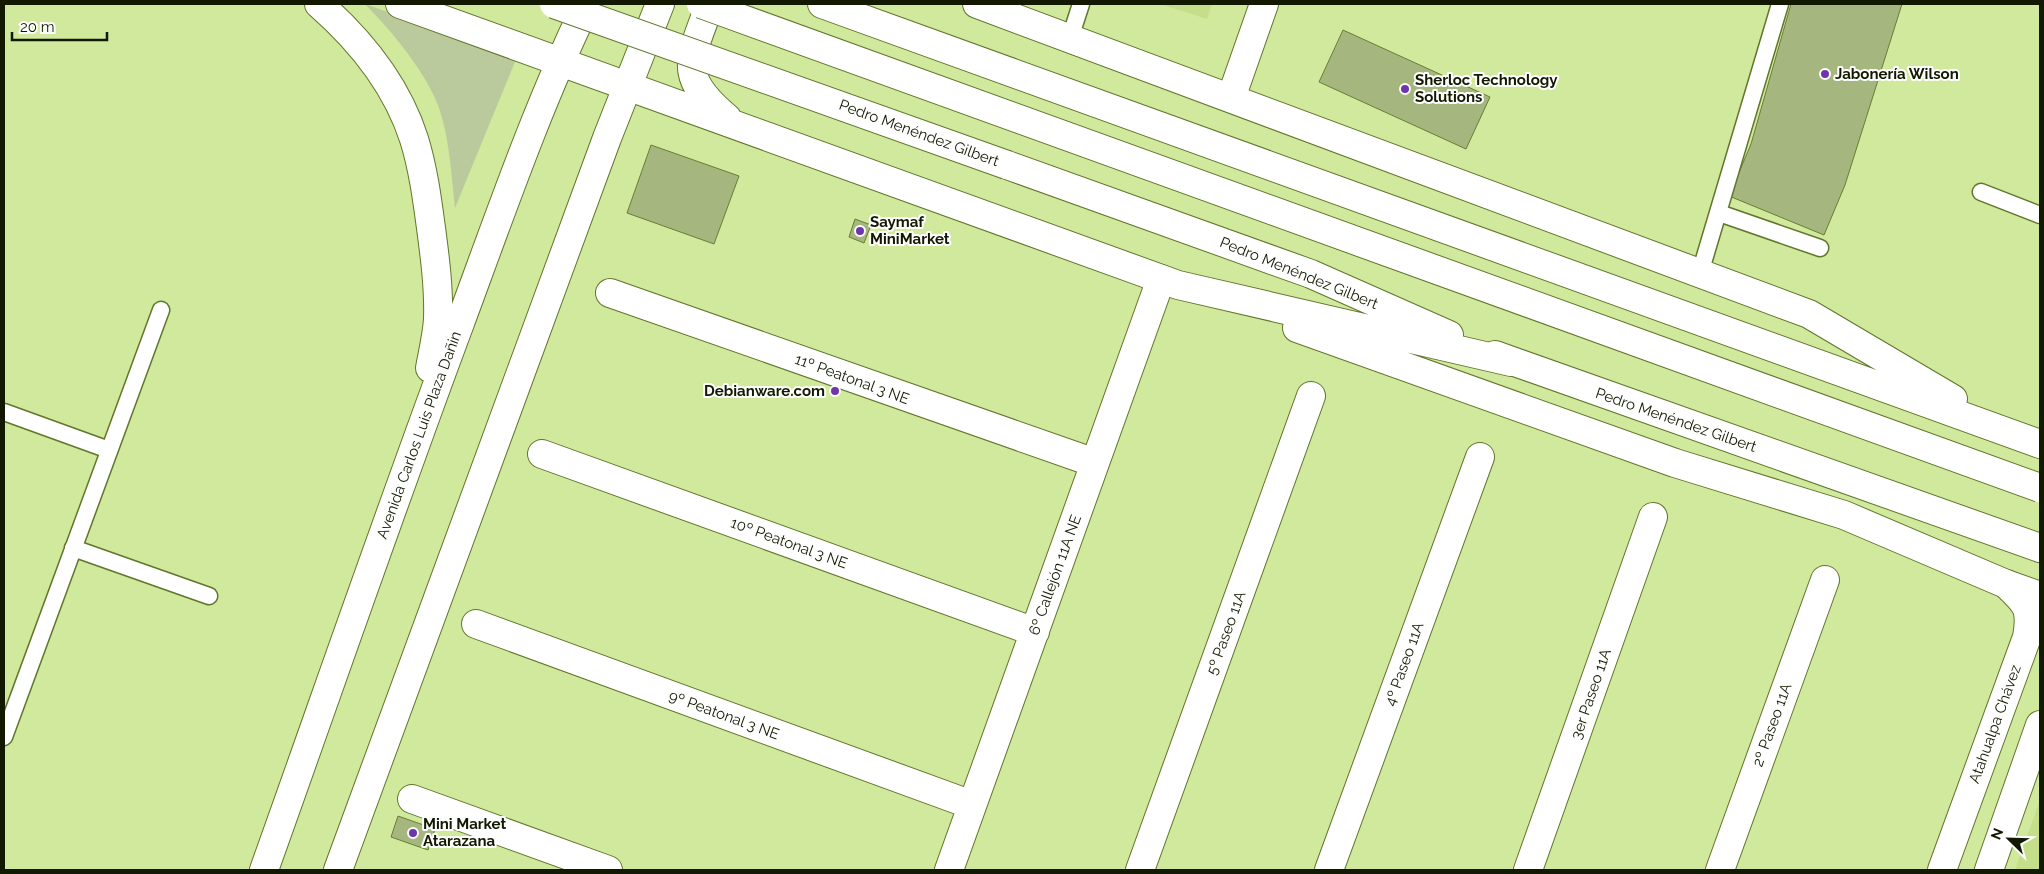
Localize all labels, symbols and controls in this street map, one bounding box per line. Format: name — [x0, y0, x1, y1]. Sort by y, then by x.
scale bar — [12, 10, 108, 42]
text: 20 m — [20, 18, 55, 36]
place label: Jabonería Wilson — [1835, 65, 1959, 83]
marker: Jabonería Wilson — [1819, 68, 1831, 80]
place label: Sherloc Technology Solutions — [1415, 71, 1558, 106]
marker: Sherloc Technology Solutions — [1399, 83, 1411, 95]
street label: Pedro Menéndez Gilbert — [837, 96, 1001, 170]
place label: Saymaf MiniMarket — [870, 213, 950, 248]
marker: Saymaf MiniMarket — [854, 225, 866, 237]
street label: Pedro Menéndez Gilbert — [1217, 233, 1381, 313]
street label: Avenida Carlos Luis Plaza Dañin — [373, 329, 465, 541]
street label: 11º Peatonal 3 NE — [792, 350, 912, 408]
place label: Debianware.com — [704, 382, 825, 400]
street label: Pedro Menéndez Gilbert — [1593, 384, 1759, 456]
marker: Debianware.com — [829, 385, 841, 397]
street label: 6º Callejón 11A NE — [1025, 512, 1085, 638]
street label: 10º Peatonal 3 NE — [728, 514, 850, 572]
street label: 5º Paseo 11A — [1203, 589, 1249, 677]
street label: 4º Paseo 11A — [1381, 620, 1427, 708]
street label: 3er Paseo 11A — [1567, 646, 1615, 742]
street label: Atahualpa Chávez — [1965, 662, 2025, 786]
street label: 2º Paseo 11A — [1749, 681, 1795, 769]
street label: 9º Peatonal 3 NE — [666, 687, 782, 743]
north arrow — [1984, 814, 2034, 864]
place label: Mini Market Atarazana — [423, 815, 506, 850]
text: N — [1988, 826, 2006, 842]
marker: Mini Market Atarazana — [407, 827, 419, 839]

